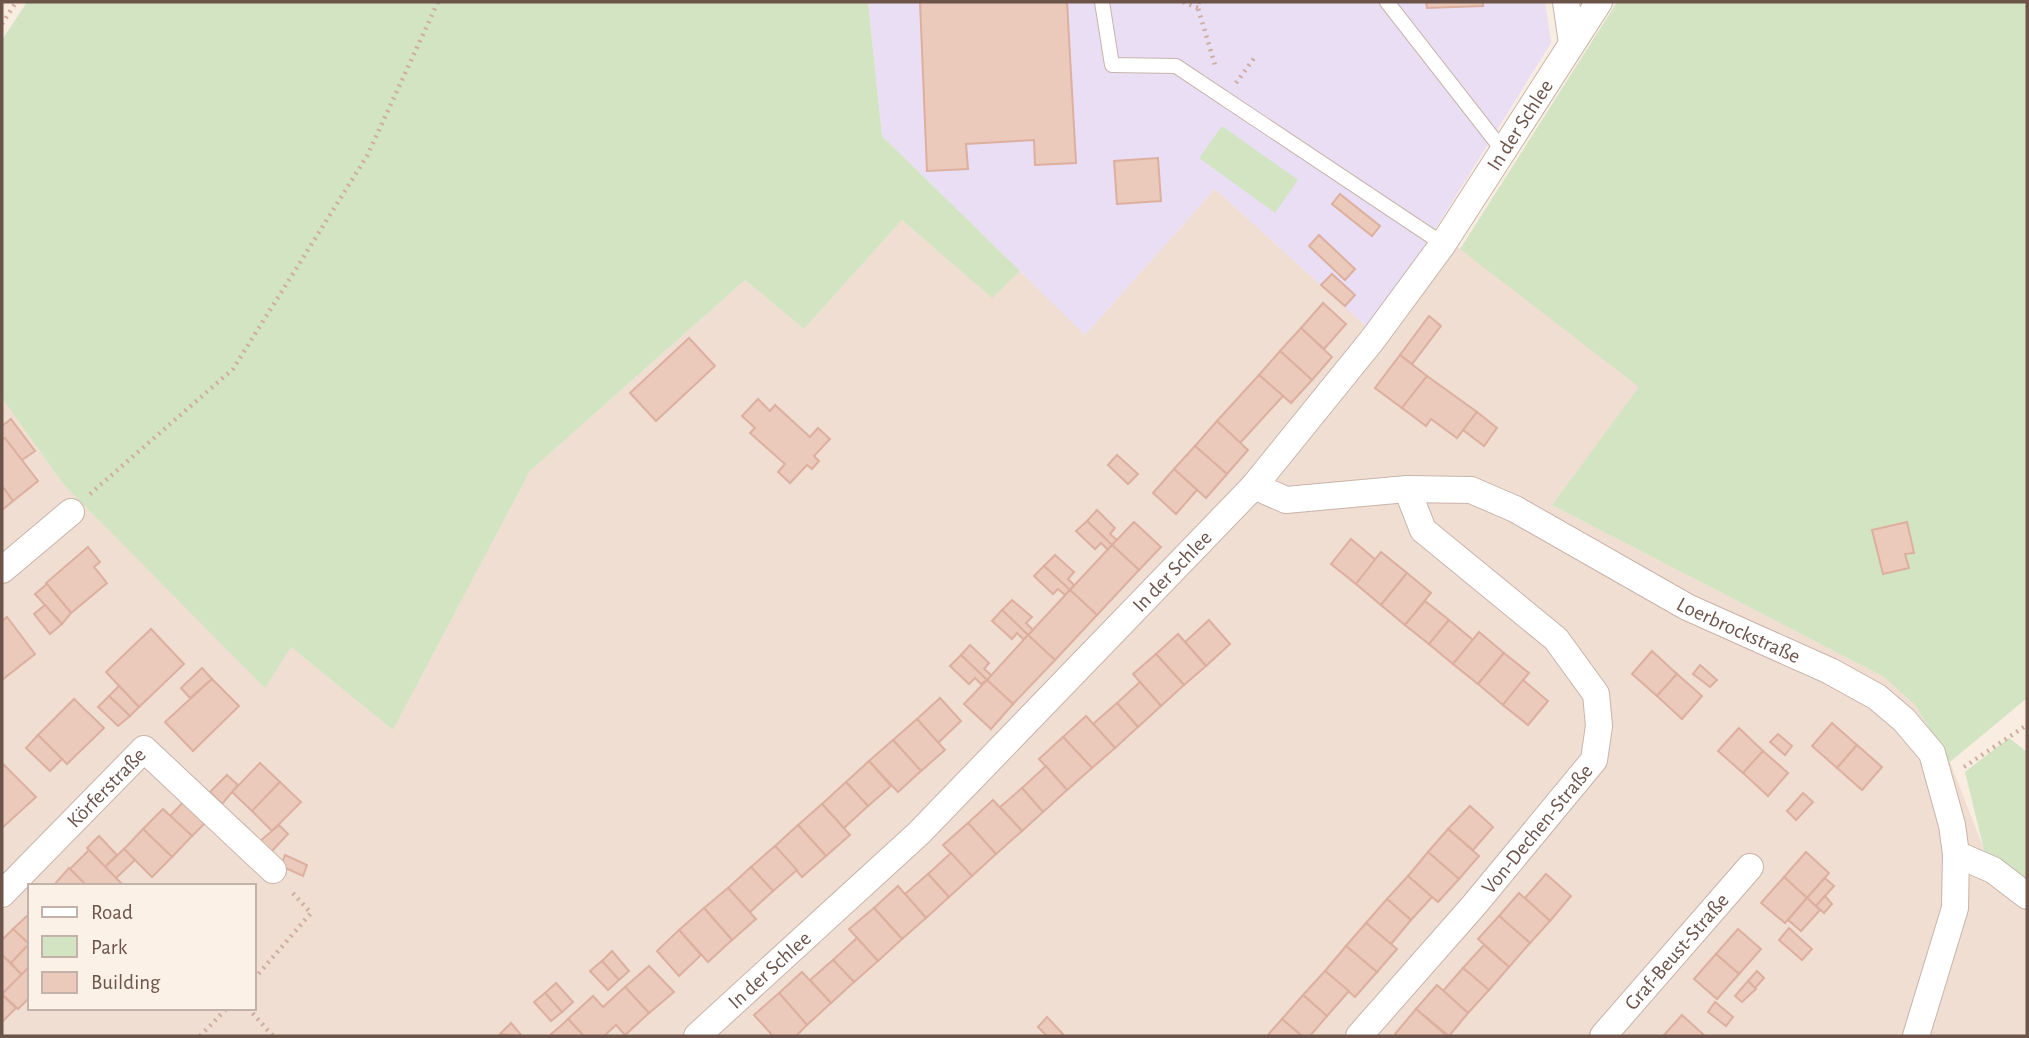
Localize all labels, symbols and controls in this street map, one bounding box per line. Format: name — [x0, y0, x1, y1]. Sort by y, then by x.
street label: In der Schlee — [1483, 76, 1557, 174]
street label: In der Schlee — [1128, 526, 1215, 616]
street label: Loerbrockstraße — [1673, 593, 1804, 667]
street label: Körferstraße — [63, 744, 150, 832]
street label: Von-Dechen-Straße — [1478, 760, 1596, 898]
legend — [28, 884, 256, 1010]
street label: Graf-Beust-Straße — [1620, 889, 1733, 1014]
text: Road — [91, 902, 133, 923]
street label: In der Schlee — [724, 927, 815, 1013]
text: Park — [91, 937, 128, 958]
text: Building — [91, 972, 161, 993]

